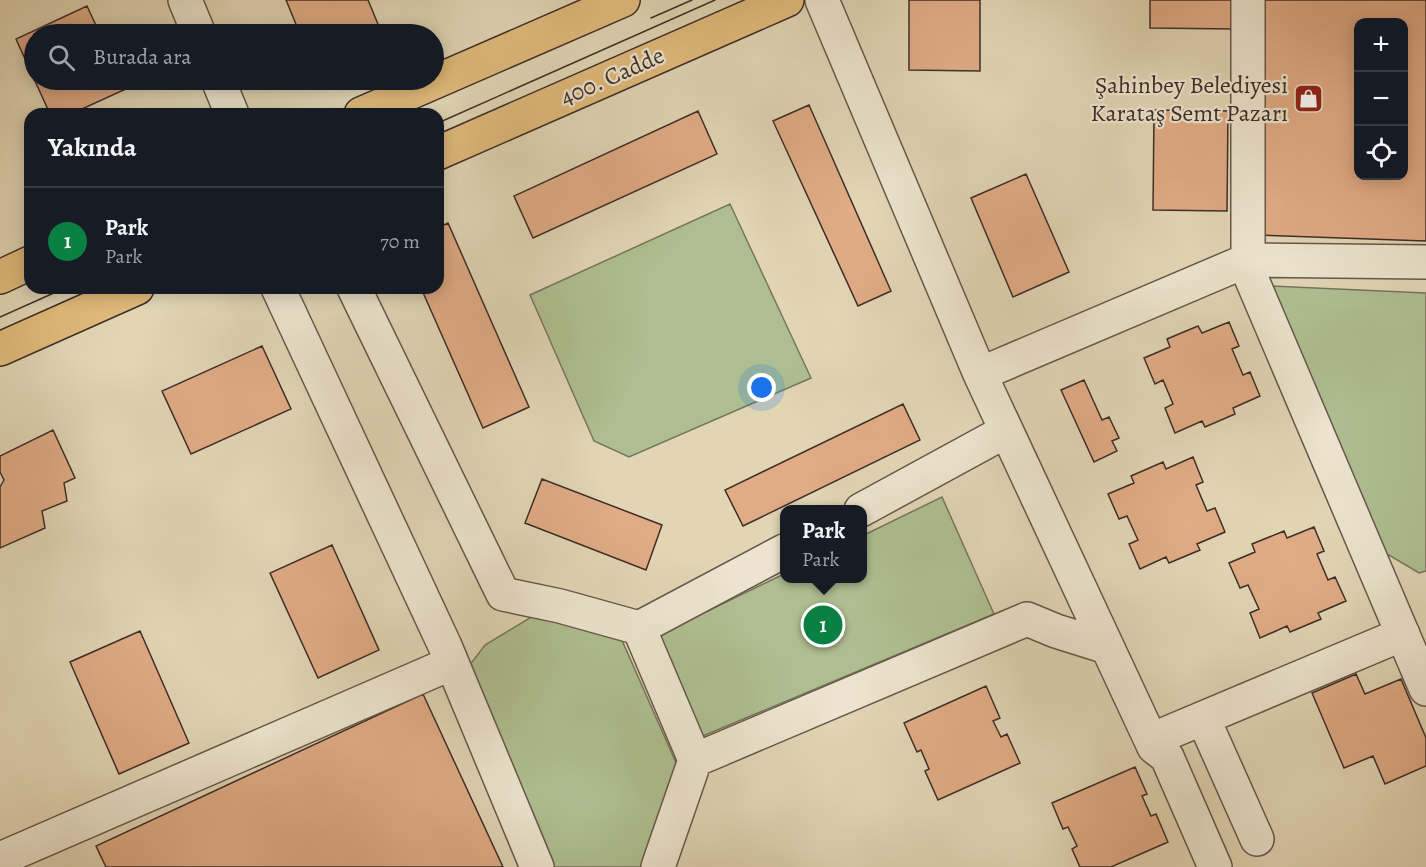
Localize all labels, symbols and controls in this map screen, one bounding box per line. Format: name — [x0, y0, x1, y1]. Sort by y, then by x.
map controls — [1354, 18, 1408, 180]
button: + — [1354, 18, 1408, 72]
search box — [24, 24, 444, 90]
street label: 400. Cadde — [555, 39, 669, 113]
icon: search — [45, 41, 78, 74]
text: Burada ara — [93, 42, 192, 72]
place label: Şahinbey Belediyesi Karataş Semt Pazarı — [1091, 69, 1288, 129]
button: − — [1354, 72, 1408, 126]
shop icon: Şahinbey Belediyesi Karataş Semt Pazarı — [1293, 83, 1325, 115]
button: locate — [1354, 126, 1408, 180]
text: Yakında — [48, 130, 137, 165]
text: Park — [105, 213, 148, 243]
text: 1 — [64, 228, 71, 255]
text: 70 m — [380, 228, 420, 255]
text: Park — [105, 243, 143, 270]
your location — [747, 373, 776, 402]
popup — [780, 505, 867, 583]
text: Park — [802, 516, 845, 546]
text: Park — [802, 546, 840, 573]
pin: 1 — [804, 602, 842, 648]

